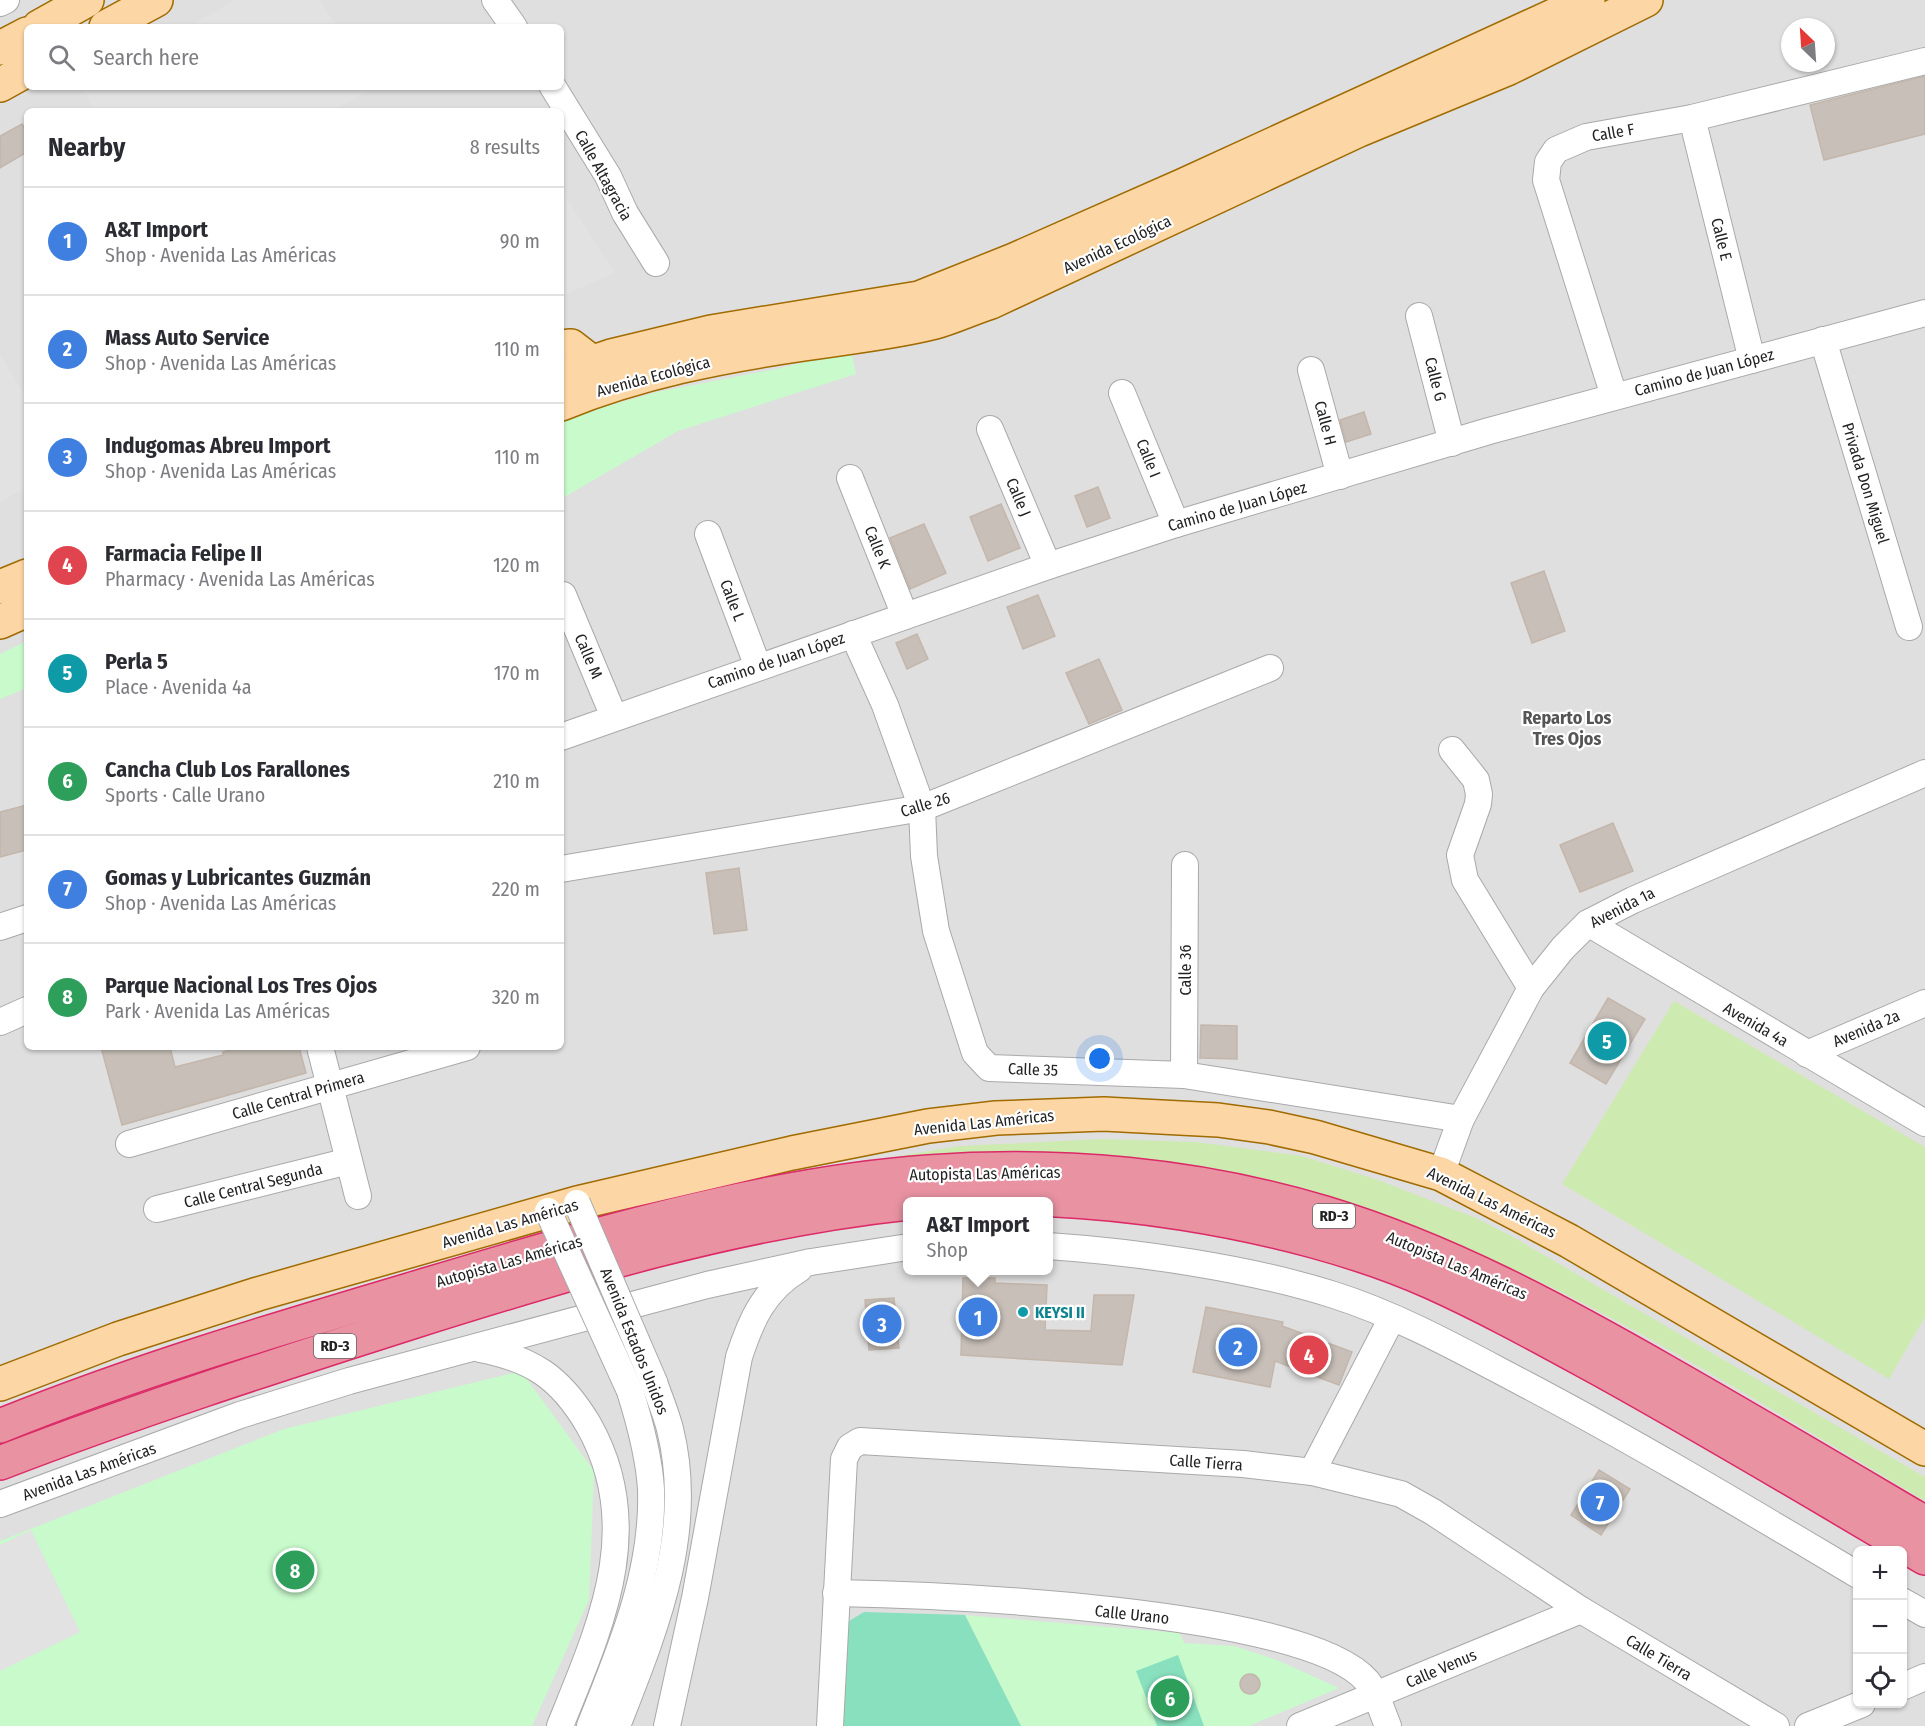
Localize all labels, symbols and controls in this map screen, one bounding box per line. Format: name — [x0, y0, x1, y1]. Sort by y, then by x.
north arrow — [1781, 18, 1835, 72]
search box — [24, 24, 564, 90]
icon: search — [45, 41, 78, 74]
text: Search here — [93, 44, 199, 71]
street label: Calle F — [1590, 119, 1636, 146]
street label: Calle Altagracia — [571, 127, 636, 224]
text: Nearby — [48, 132, 125, 163]
text: 8 results — [470, 135, 540, 159]
street label: Avenida Ecológica — [1060, 211, 1174, 278]
text: A&T Import — [105, 216, 208, 243]
street label: Calle E — [1707, 216, 1736, 262]
text: 1 — [63, 229, 72, 253]
text: 90 m — [500, 229, 540, 253]
text: Shop · Avenida Las Américas — [105, 243, 336, 267]
text: Mass Auto Service — [105, 324, 269, 351]
text: 2 — [63, 337, 72, 361]
text: 110 m — [494, 337, 540, 361]
street label: Camino de Juan López — [1632, 345, 1776, 400]
text: Shop · Avenida Las Américas — [105, 351, 336, 375]
street label: Avenida Ecológica — [594, 352, 712, 401]
street label: Calle G — [1421, 355, 1450, 403]
street label: Calle H — [1310, 399, 1341, 448]
street label: Privada Don Miguel — [1838, 420, 1893, 546]
text: Indugomas Abreu Import — [105, 432, 331, 459]
street label: Calle I — [1132, 436, 1165, 480]
text: 3 — [63, 445, 72, 469]
text: 110 m — [494, 445, 540, 469]
text: Shop · Avenida Las Américas — [105, 459, 336, 483]
street label: Calle J — [1002, 475, 1035, 519]
street label: Camino de Juan López — [1166, 478, 1309, 535]
street label: Calle K — [860, 523, 895, 572]
text: Farmacia Felipe II — [105, 540, 262, 567]
text: 4 — [62, 553, 73, 577]
text: 120 m — [493, 553, 540, 577]
text: Pharmacy · Avenida Las Américas — [105, 567, 375, 591]
street label: Calle L — [716, 577, 749, 624]
street label: Camino de Juan López — [705, 628, 847, 693]
street label: Calle M — [571, 631, 606, 682]
text: Perla 5 — [105, 648, 168, 675]
text: 5 — [63, 661, 72, 685]
text: 170 m — [494, 661, 540, 685]
text: Place · Avenida 4a — [105, 675, 251, 699]
district label: Reparto Los Tres Ojos — [1522, 707, 1612, 750]
text: Cancha Club Los Farallones — [105, 756, 350, 783]
text: 6 — [62, 769, 73, 793]
text: 210 m — [493, 769, 540, 793]
text: Sports · Calle Urano — [105, 783, 265, 807]
street label: Calle 26 — [898, 788, 952, 821]
text: Gomas y Lubricantes Guzmán — [105, 864, 371, 891]
text: 7 — [63, 877, 72, 901]
text: 220 m — [492, 877, 540, 901]
street label: Avenida 1a — [1587, 883, 1658, 932]
text: Shop · Avenida Las Américas — [105, 891, 336, 915]
street label: Calle 36 — [1176, 945, 1195, 995]
text: Parque Nacional Los Tres Ojos — [105, 972, 377, 999]
text: 8 — [62, 985, 73, 1009]
text: 320 m — [492, 985, 540, 1009]
street label: Avenida 4a — [1720, 998, 1792, 1051]
text: Park · Avenida Las Américas — [105, 999, 330, 1023]
street label: Avenida 2a — [1830, 1006, 1903, 1051]
pin: 5 — [1588, 1018, 1626, 1064]
your location — [1085, 1044, 1114, 1073]
street label: Calle 35 — [1008, 1059, 1058, 1080]
street label: Calle Central Primera — [230, 1067, 367, 1123]
street label: Avenida Las Américas — [913, 1106, 1055, 1139]
street label: Calle Central Segunda — [182, 1159, 325, 1212]
street label: Autopista Las Américas — [909, 1163, 1061, 1184]
street label: Avenida Las Américas — [1424, 1163, 1559, 1242]
street label: Avenida Las Américas — [440, 1195, 581, 1252]
popup — [903, 1197, 1053, 1275]
road number: RD-3 — [1313, 1204, 1355, 1228]
text: A&T Import — [927, 1211, 1029, 1238]
street label: Autopista Las Américas — [1384, 1227, 1530, 1304]
street label: Autopista Las Américas — [434, 1231, 585, 1291]
text: Shop — [927, 1238, 968, 1262]
street label: Avenida Estados Unidos — [596, 1265, 673, 1417]
pin: 1 — [958, 1294, 998, 1340]
pin: 3 — [862, 1302, 902, 1346]
place label: KEYSI II — [1035, 1303, 1085, 1322]
marker: KEYSI II — [1016, 1305, 1030, 1319]
pin: 2 — [1218, 1324, 1258, 1370]
pin: 4 — [1290, 1332, 1328, 1378]
road number: RD-3 — [314, 1334, 356, 1358]
street label: Avenida Las Américas — [20, 1438, 159, 1504]
street label: Calle Tierra — [1169, 1450, 1243, 1475]
pin: 7 — [1580, 1480, 1620, 1524]
map controls — [1853, 1546, 1907, 1708]
button: + — [1853, 1546, 1907, 1600]
pin: 8 — [276, 1548, 314, 1592]
button: − — [1853, 1600, 1907, 1654]
street label: Calle Urano — [1094, 1601, 1170, 1628]
street label: Calle Tierra — [1622, 1630, 1695, 1685]
street label: Calle Venus — [1403, 1645, 1480, 1692]
button: locate — [1853, 1654, 1907, 1708]
pin: 6 — [1150, 1676, 1190, 1720]

